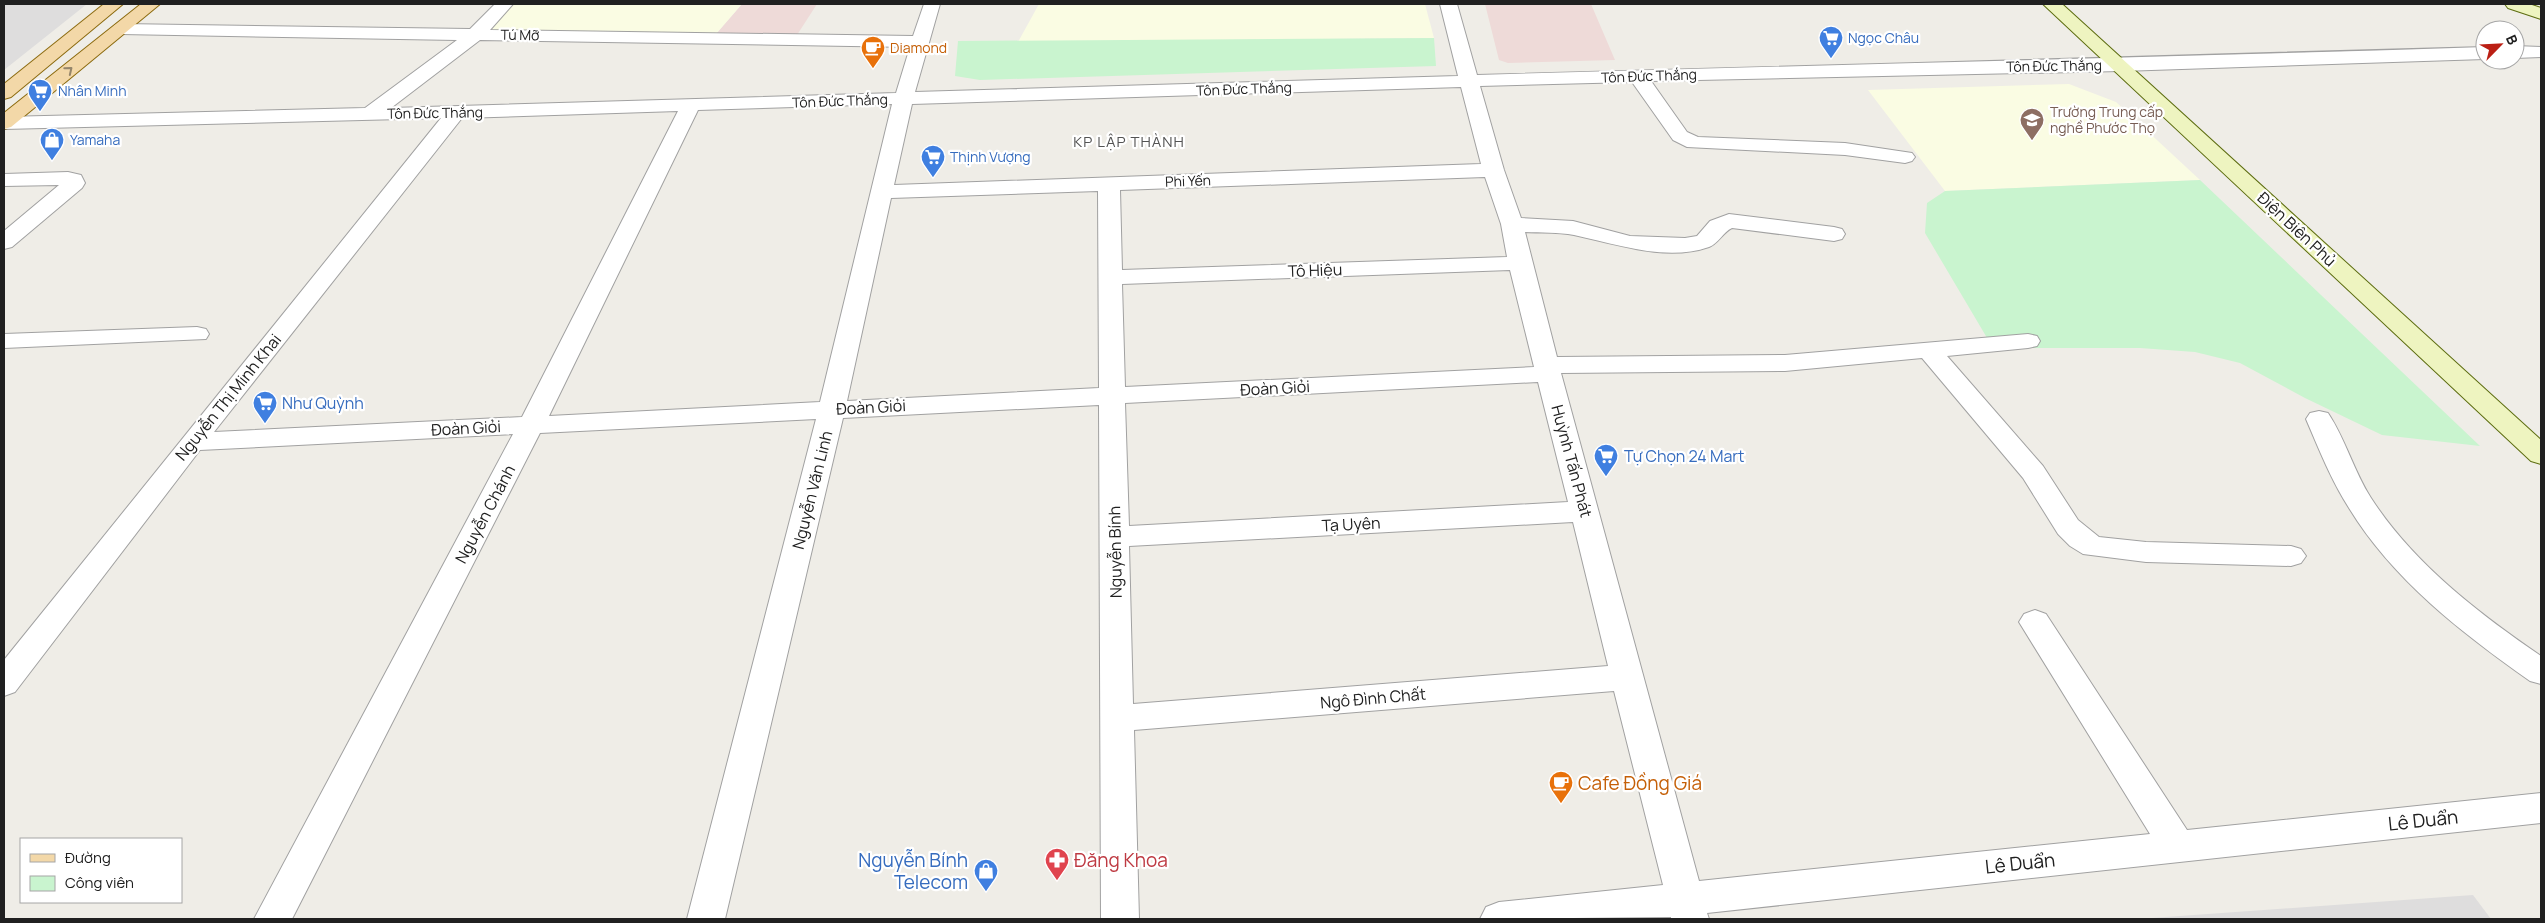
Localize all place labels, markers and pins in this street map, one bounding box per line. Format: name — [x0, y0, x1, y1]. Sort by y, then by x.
supermarket icon: Ngọc Châu — [1818, 25, 1844, 59]
place label: Ngọc Châu — [1848, 28, 1919, 47]
cafe icon: Diamond — [860, 35, 886, 69]
place label: Diamond — [890, 38, 947, 57]
supermarket icon: Nhân Minh — [27, 78, 53, 112]
place label: Nhân Minh — [58, 81, 126, 100]
place label: Trường Trung cấp nghề Phước Thọ — [2050, 102, 2163, 137]
school or university icon: Trường Trung cấp nghề Phước Thọ — [2019, 107, 2045, 141]
shop icon: Yamaha — [39, 127, 65, 161]
place label: Yamaha — [70, 130, 120, 149]
supermarket icon: Thịnh Vượng — [920, 144, 946, 178]
place label: Thịnh Vượng — [950, 147, 1031, 166]
supermarket icon: Như Quỳnh — [252, 390, 278, 424]
place label: Như Quỳnh — [282, 392, 364, 414]
supermarket icon: Tự Chọn 24 Mart — [1593, 443, 1619, 477]
place label: Tự Chọn 24 Mart — [1624, 445, 1745, 467]
cafe icon: Cafe Đồng Giá — [1548, 770, 1574, 804]
place label: Cafe Đồng Giá — [1578, 770, 1702, 796]
place label: Nguyễn Bính Telecom — [858, 847, 968, 895]
pharmacy icon: Đăng Khoa — [1044, 847, 1070, 881]
place label: Đăng Khoa — [1074, 847, 1168, 873]
shop icon: Nguyễn Bính Telecom — [973, 858, 999, 892]

